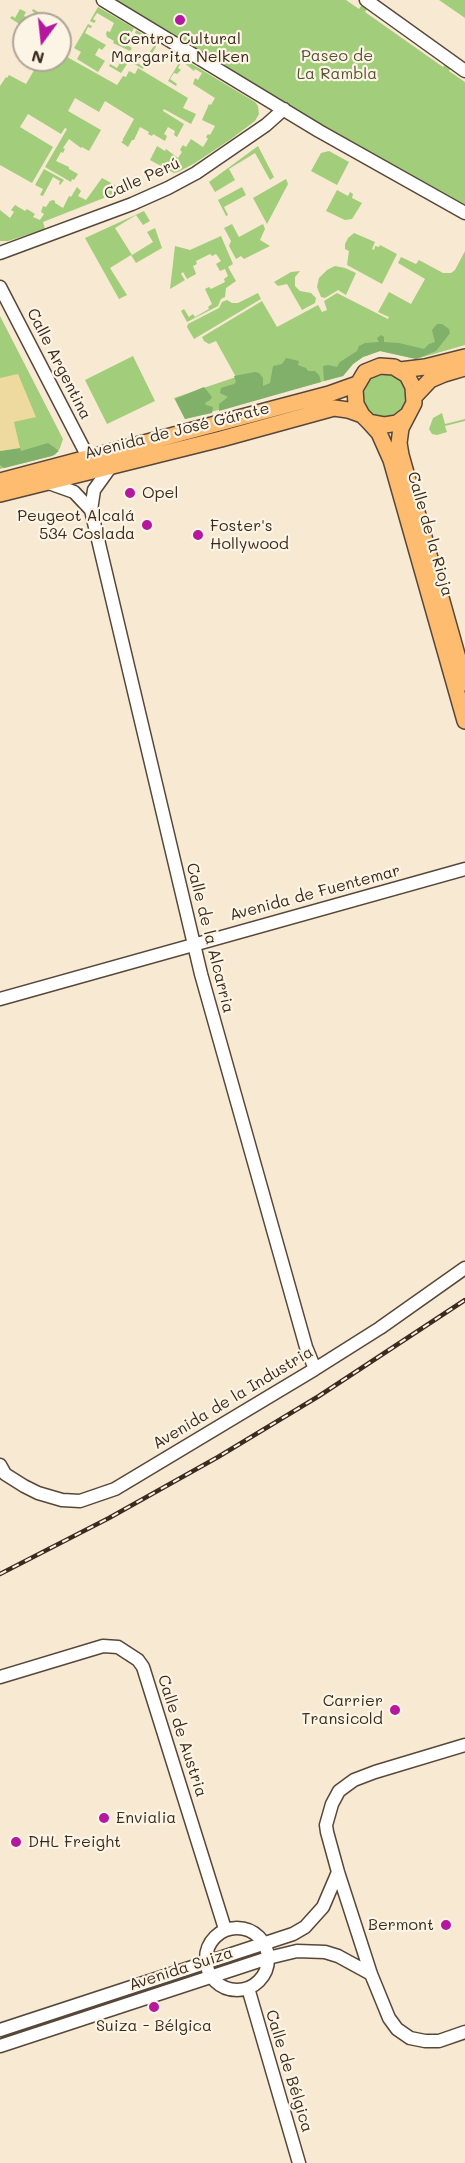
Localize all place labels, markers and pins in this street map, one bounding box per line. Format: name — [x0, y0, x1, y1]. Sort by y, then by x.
marker: Centro Cultural Margarita Nelken — [173, 13, 187, 27]
place label: Centro Cultural Margarita Nelken — [111, 29, 249, 67]
place label: Opel — [142, 483, 178, 503]
marker: Opel — [123, 486, 137, 500]
place label: Peugeot Alcalá 534 Coslada — [17, 506, 135, 544]
place label: Foster's Hollywood — [210, 516, 289, 554]
marker: Peugeot Alcalá 534 Coslada — [140, 518, 154, 532]
marker: Foster's Hollywood — [191, 528, 205, 542]
place label: Carrier Transicold — [301, 1691, 383, 1729]
marker: Carrier Transicold — [388, 1703, 402, 1717]
place label: Envialia — [116, 1808, 176, 1828]
marker: Envialia — [97, 1811, 111, 1825]
place label: DHL Freight — [28, 1832, 121, 1852]
marker: DHL Freight — [9, 1835, 23, 1849]
place label: Bermont — [368, 1915, 434, 1935]
marker: Bermont — [439, 1918, 453, 1932]
marker: Suiza - Bélgica — [147, 2000, 161, 2014]
place label: Suiza - Bélgica — [96, 2016, 212, 2036]

